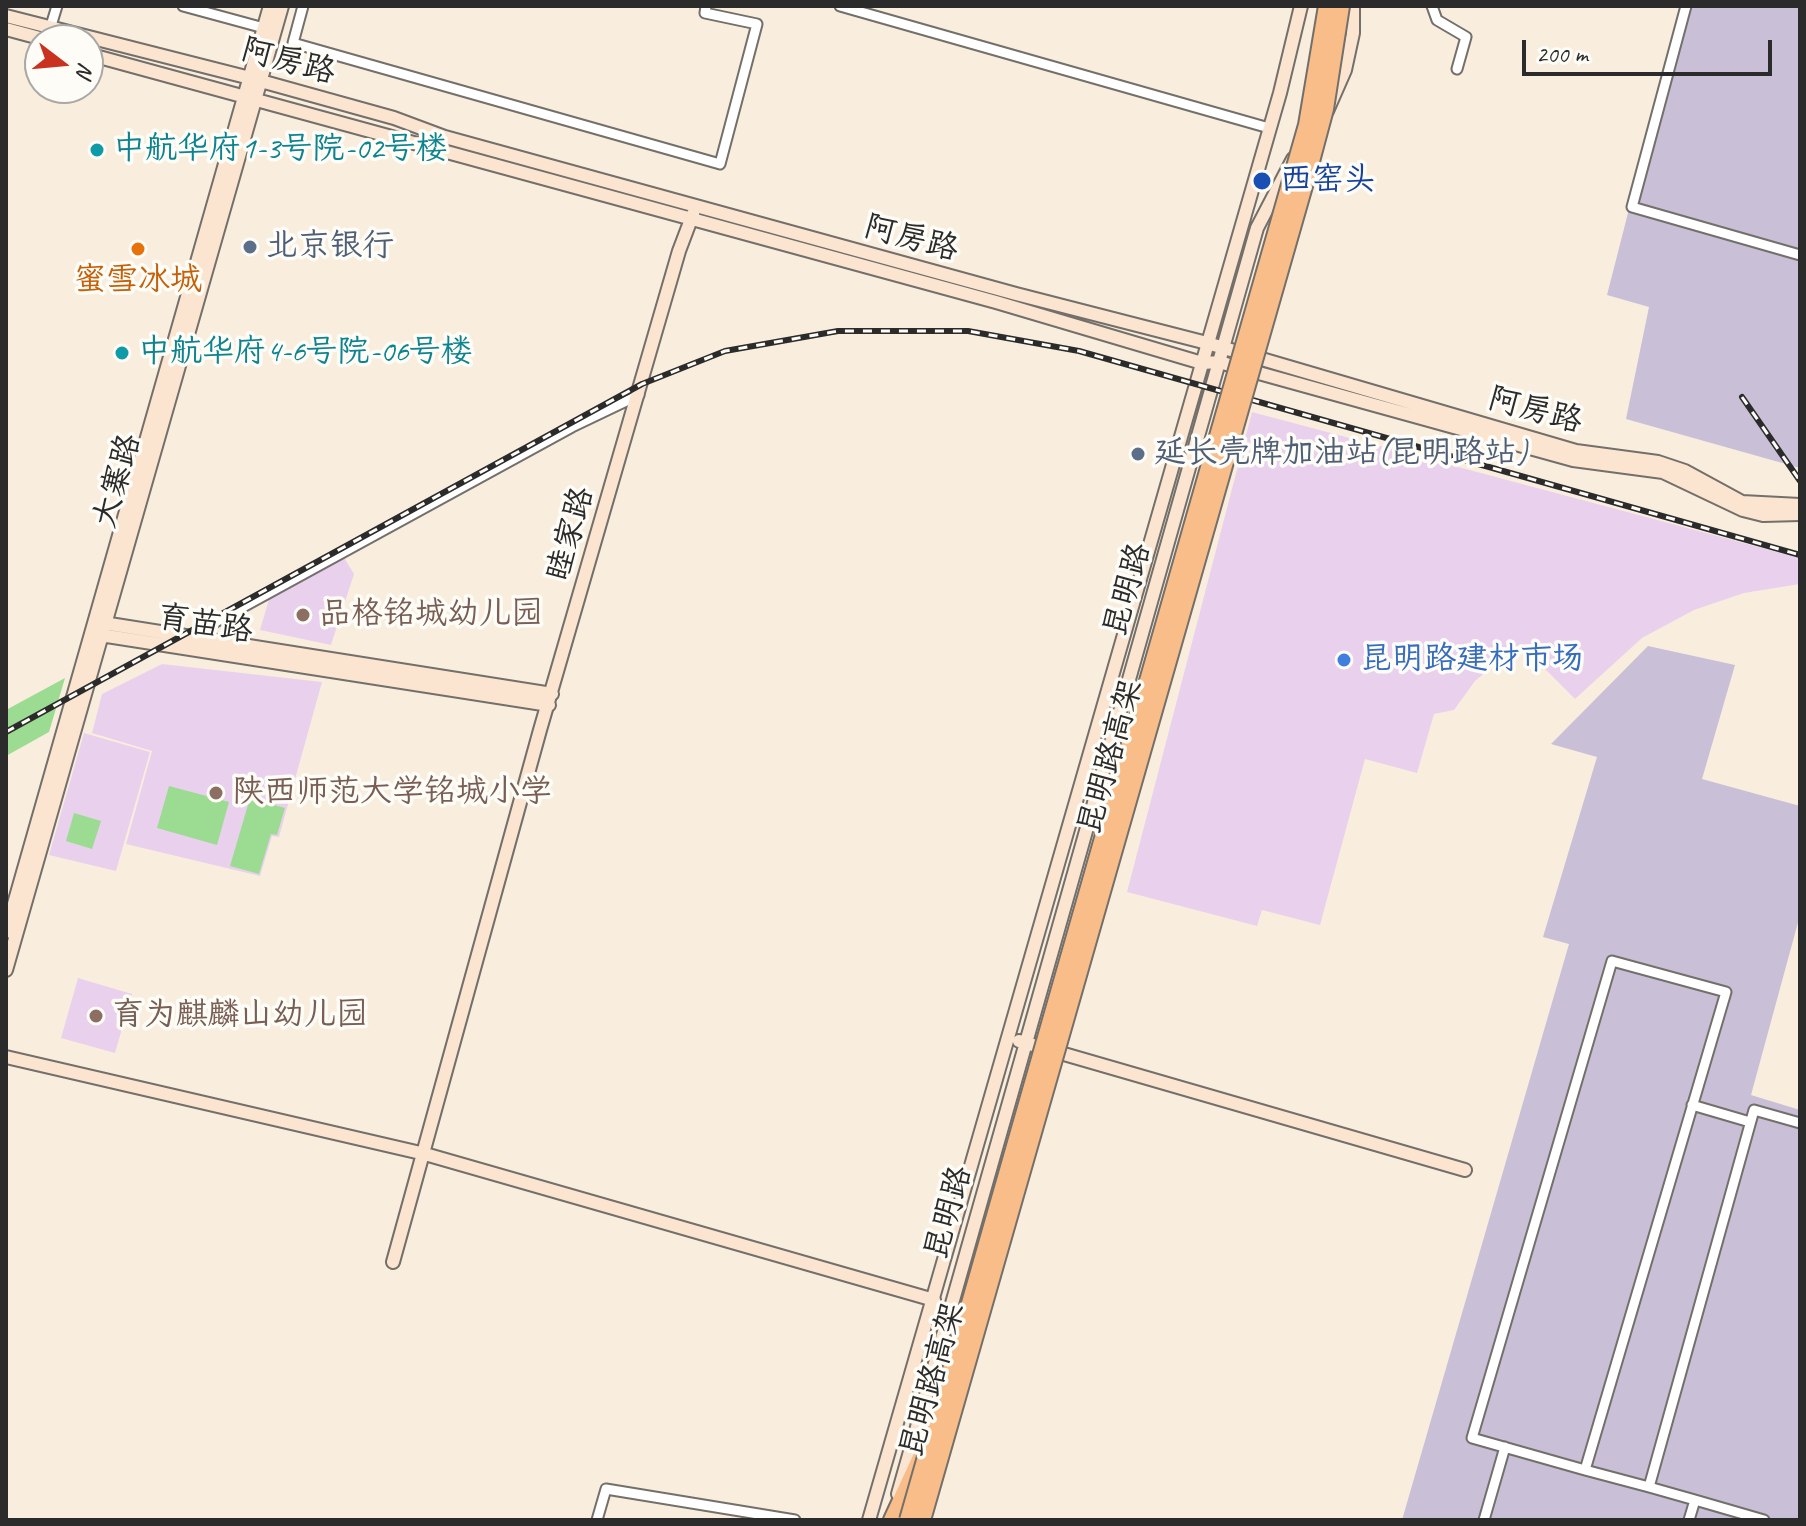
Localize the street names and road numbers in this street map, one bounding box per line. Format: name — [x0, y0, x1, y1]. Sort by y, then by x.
street label: 阿房路 — [237, 31, 339, 93]
street label: 阿房路 — [860, 208, 962, 270]
street label: 阿房路 — [1484, 380, 1586, 442]
street label: 大寨路 — [86, 430, 150, 532]
street label: 睦家路 — [539, 483, 603, 585]
street label: 昆明路 — [1096, 539, 1160, 641]
street label: 育苗路 — [155, 599, 255, 651]
street label: 昆明路高架 — [1070, 675, 1152, 839]
street label: 昆明路 — [917, 1162, 981, 1264]
street label: 昆明路高架 — [892, 1298, 974, 1462]

